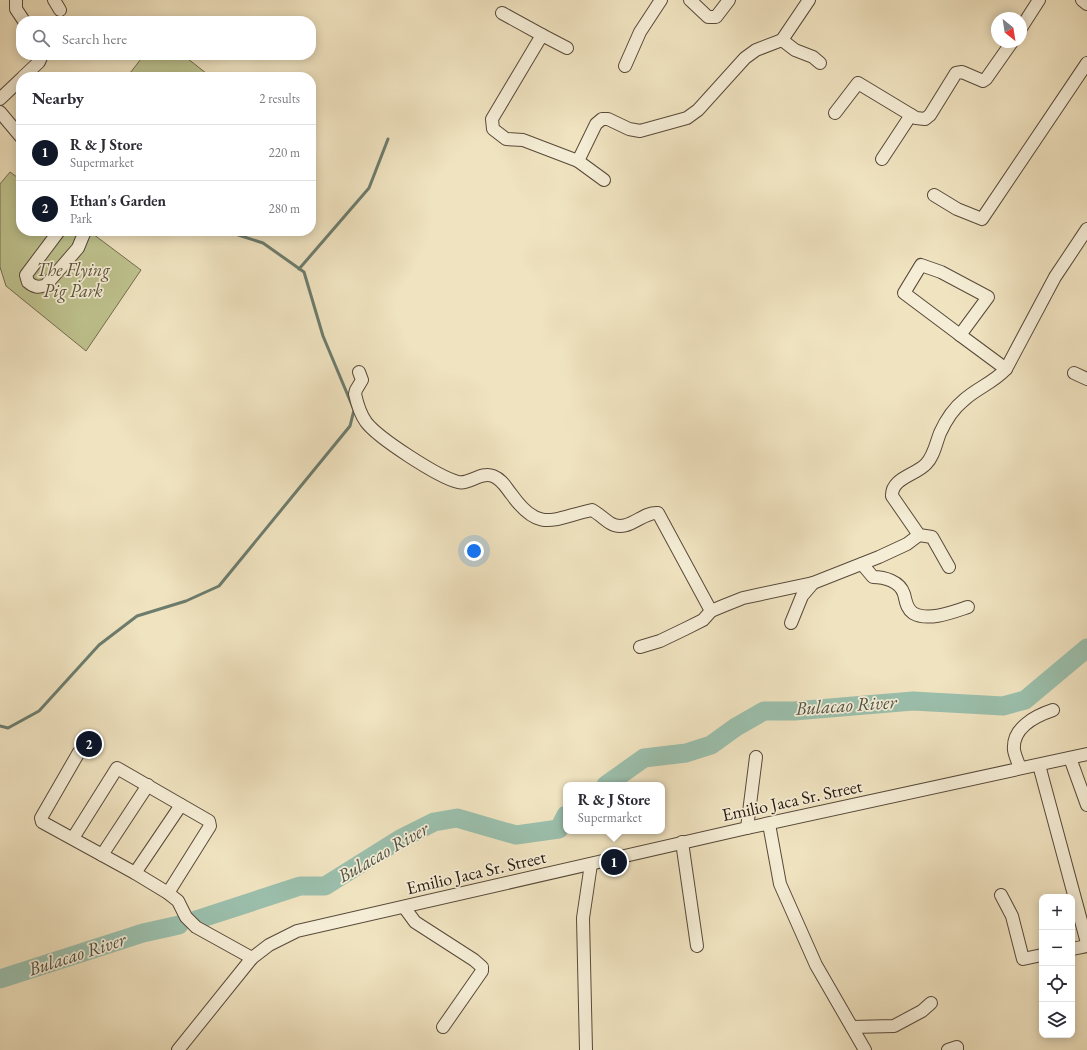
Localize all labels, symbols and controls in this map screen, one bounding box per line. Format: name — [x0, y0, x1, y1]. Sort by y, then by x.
north arrow — [991, 12, 1027, 48]
search box — [16, 16, 316, 60]
icon: search — [30, 27, 52, 49]
text: Search here — [62, 29, 127, 48]
text: Nearby — [32, 87, 84, 109]
text: 2 results — [259, 90, 300, 107]
text: R & J Store — [70, 135, 142, 154]
text: 1 — [42, 144, 48, 161]
text: 220 m — [269, 144, 300, 161]
text: Supermarket — [70, 154, 134, 171]
text: Ethan's Garden — [70, 191, 166, 210]
text: 2 — [42, 200, 48, 217]
text: 280 m — [269, 200, 300, 217]
text: Park — [70, 210, 92, 227]
park label: The Flying Pig Park — [36, 258, 110, 303]
your location — [464, 541, 484, 561]
water label: Bulacao River — [794, 689, 898, 721]
pin: 2 — [76, 729, 102, 759]
street label: Emilio Jaca Sr. Street — [720, 774, 864, 826]
popup — [563, 782, 665, 834]
text: R & J Store — [578, 790, 650, 809]
text: Supermarket — [578, 809, 642, 826]
water label: Bulacao River — [332, 815, 434, 889]
street label: Emilio Jaca Sr. Street — [404, 845, 548, 899]
pin: 1 — [601, 847, 627, 877]
map controls — [1039, 894, 1075, 1038]
button: + — [1039, 894, 1075, 930]
water label: Bulacao River — [24, 926, 130, 982]
button: − — [1039, 930, 1075, 966]
button: locate — [1039, 966, 1075, 1002]
button: layers — [1039, 1002, 1075, 1038]

